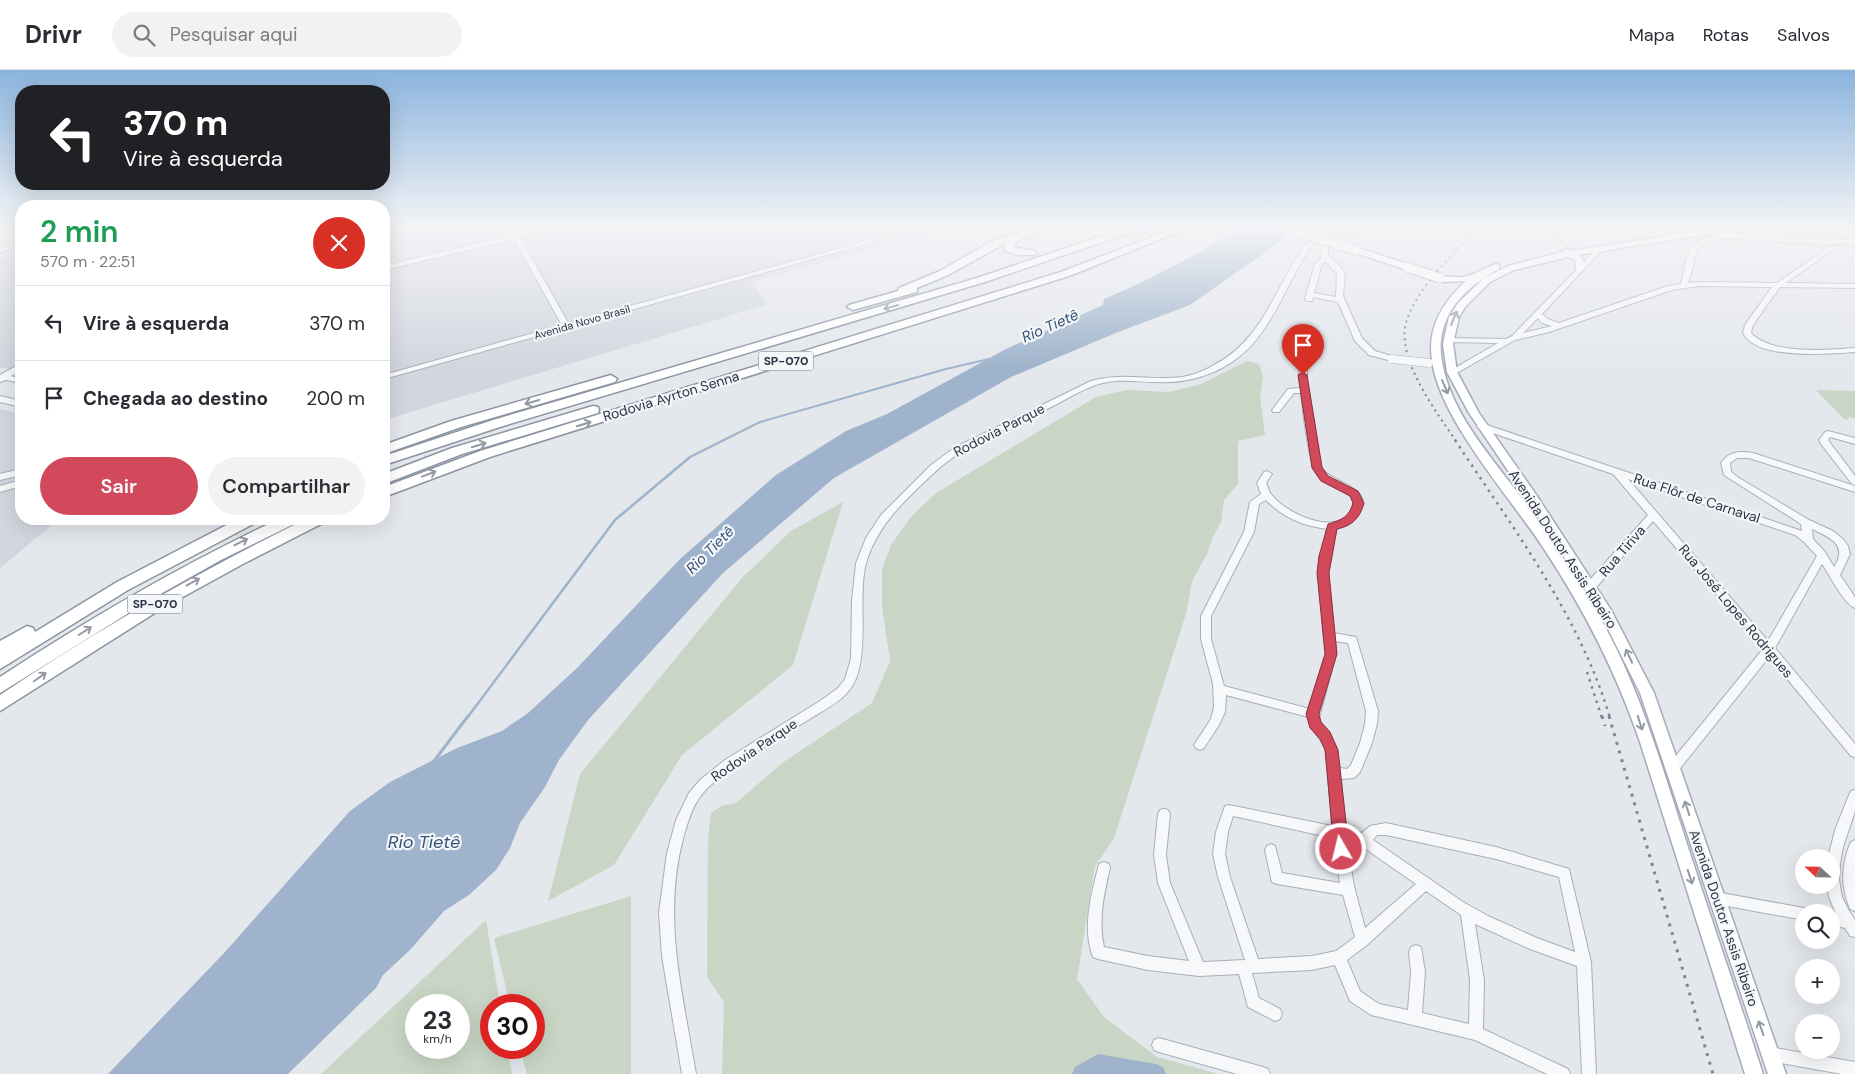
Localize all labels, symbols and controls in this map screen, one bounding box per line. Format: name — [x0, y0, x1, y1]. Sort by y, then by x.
search box — [112, 12, 462, 57]
text: Drivr — [25, 19, 82, 50]
icon: search — [130, 21, 158, 49]
text: Pesquisar aqui — [170, 22, 298, 47]
text: Mapa — [1629, 23, 1675, 47]
text: Rotas — [1703, 23, 1749, 47]
text: Salvos — [1777, 23, 1830, 47]
text: 370 m — [123, 100, 228, 146]
icon: left — [40, 105, 105, 170]
text: Vire à esquerda — [123, 144, 283, 173]
text: 2 min — [40, 212, 118, 251]
button: close — [313, 217, 365, 269]
text: 570 m · 22:51 — [40, 251, 135, 272]
street label: Avenida Novo Brasil — [532, 302, 632, 342]
one-way arrow — [883, 302, 899, 312]
water label: Rio Tietê — [1018, 304, 1082, 347]
icon: left — [40, 309, 68, 337]
text: Vire à esquerda — [83, 311, 229, 336]
text: 370 m — [309, 311, 365, 336]
one-way arrow — [1450, 311, 1460, 326]
pin — [1282, 324, 1324, 375]
icon: arrive — [1289, 331, 1317, 359]
road number: SP-070 — [758, 352, 814, 370]
street label: Rodovia Ayrton Senna — [601, 367, 741, 425]
one-way arrow — [1441, 379, 1450, 394]
icon: arrive — [40, 384, 68, 412]
text: Chegada ao destino — [83, 386, 268, 411]
text: 200 m — [306, 386, 365, 411]
one-way arrow — [524, 397, 540, 407]
street label: Rodovia Parque — [950, 399, 1048, 461]
one-way arrow — [575, 418, 591, 428]
one-way arrow — [471, 439, 487, 449]
button: Sair — [40, 457, 198, 515]
button: Compartilhar — [208, 457, 365, 515]
street label: Avenida Doutor Assis Ribeiro — [1505, 466, 1621, 632]
one-way arrow — [421, 469, 436, 478]
street label: Rua Flôr de Carnaval — [1631, 469, 1763, 527]
water label: Rio Tietê — [682, 521, 739, 578]
street label: Rua Tiriva — [1595, 522, 1649, 580]
one-way arrow — [233, 537, 248, 546]
street label: Rua José Lopes Rodrigues — [1675, 541, 1797, 681]
one-way arrow — [186, 577, 200, 587]
road number: SP-070 — [128, 594, 182, 614]
one-way arrow — [77, 626, 91, 636]
one-way arrow — [1624, 649, 1634, 664]
one-way arrow — [33, 672, 47, 682]
street label: Rodovia Parque — [707, 715, 801, 785]
one-way arrow — [1636, 715, 1645, 730]
one-way arrow — [1681, 800, 1691, 816]
position arrow — [1314, 822, 1366, 874]
street label: Avenida Doutor Assis Ribeiro — [1685, 827, 1763, 1009]
water label: Rio Tietê — [388, 830, 460, 854]
north arrow — [1795, 849, 1840, 894]
map controls — [1795, 849, 1840, 1059]
one-way arrow — [1686, 869, 1696, 885]
button: search — [1795, 904, 1840, 949]
button: + — [1795, 959, 1840, 1004]
speed limit sign: 30 — [480, 994, 545, 1059]
text: 23 — [423, 1004, 452, 1037]
button: − — [1795, 1014, 1840, 1059]
one-way arrow — [1756, 1021, 1765, 1036]
text: km/h — [423, 1031, 452, 1047]

